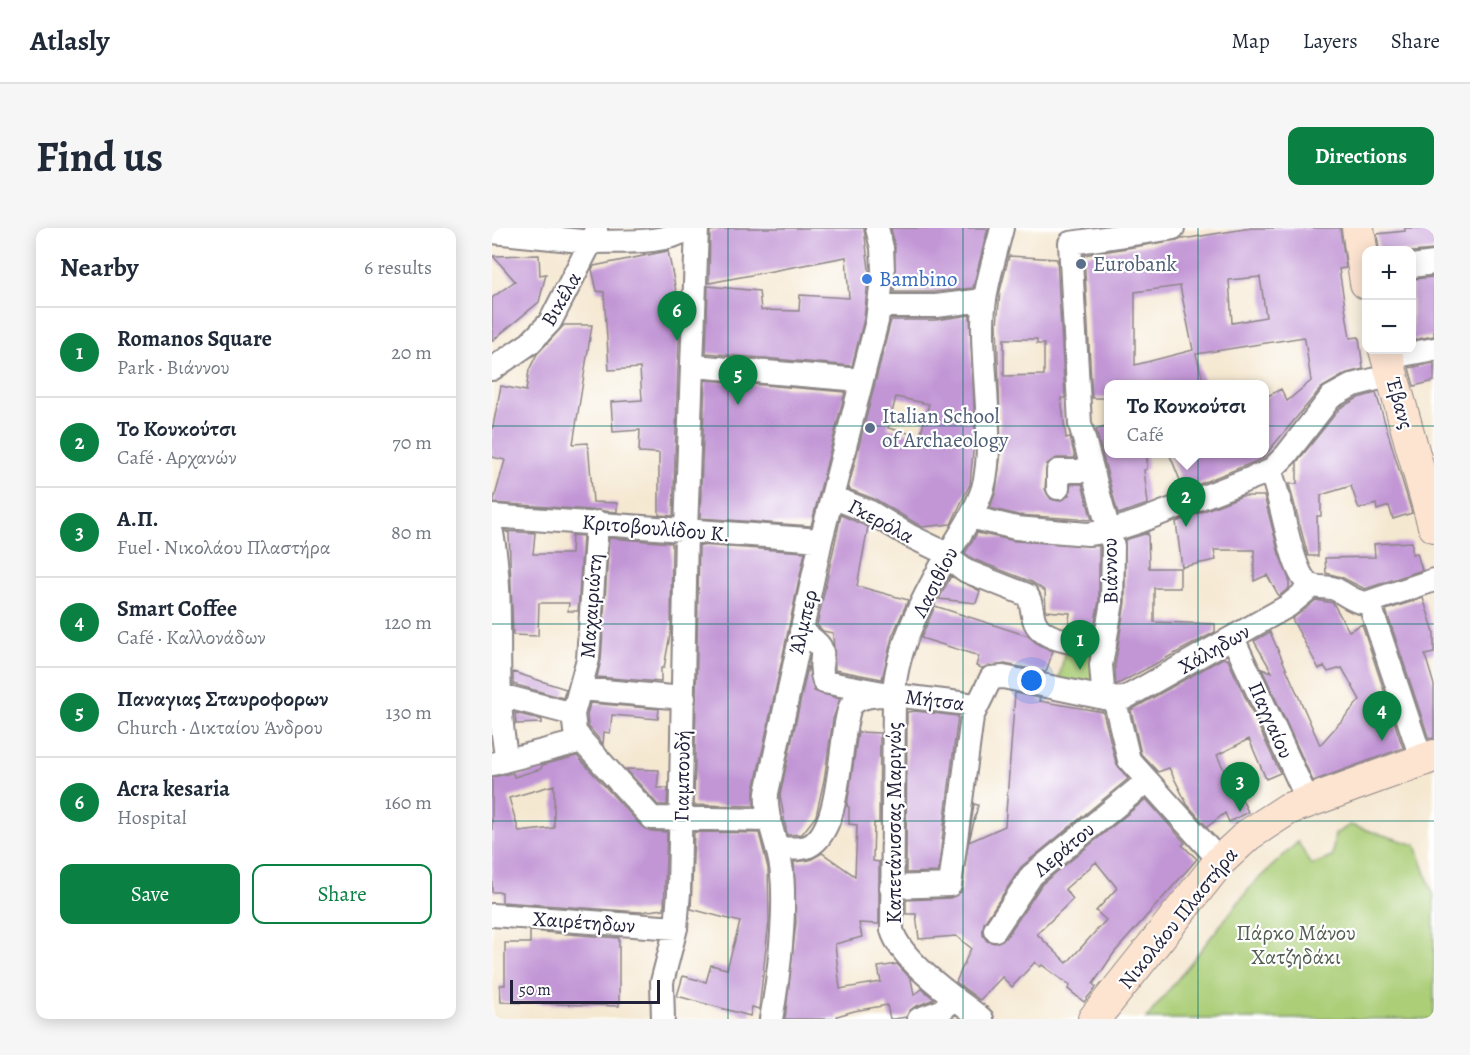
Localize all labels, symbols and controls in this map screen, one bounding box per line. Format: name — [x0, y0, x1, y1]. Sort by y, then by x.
text: Atlasly — [30, 22, 109, 60]
text: Map — [1231, 27, 1270, 55]
text: Layers — [1303, 27, 1358, 55]
text: Share — [1391, 27, 1440, 55]
button: Directions — [1288, 127, 1434, 185]
text: Find us — [36, 128, 163, 185]
map controls — [1362, 246, 1416, 354]
button: + — [1362, 246, 1416, 300]
text: Nearby — [60, 250, 139, 285]
place label: Eurobank — [1093, 250, 1178, 278]
text: 6 results — [364, 254, 432, 281]
marker: Eurobank — [1074, 257, 1088, 271]
place label: Bambino — [879, 265, 957, 293]
street label: Βικέλα — [534, 267, 588, 331]
marker: Bambino — [860, 272, 874, 286]
pin: 6 — [658, 291, 696, 341]
button: − — [1362, 300, 1416, 354]
text: Romanos Square — [117, 324, 272, 354]
text: 1 — [76, 339, 83, 366]
text: 20 m — [391, 339, 432, 366]
text: Park · Βιάννου — [117, 354, 230, 381]
pin: 5 — [718, 356, 758, 405]
street label: Έβανς — [1379, 374, 1421, 432]
popup — [1104, 380, 1269, 458]
text: Το Κουκούτσι — [1127, 391, 1246, 421]
place label: Italian School of Archaeology — [882, 402, 1009, 454]
text: Το Κουκούτσι — [117, 414, 237, 444]
marker: Italian School of Archaeology — [863, 421, 877, 435]
text: Café — [1127, 421, 1164, 448]
text: 2 — [75, 429, 84, 456]
text: 70 m — [392, 429, 432, 456]
text: Café · Αρχανών — [117, 444, 237, 471]
pin: 2 — [1166, 478, 1206, 527]
street label: Γκερόλα — [843, 492, 919, 550]
text: Α.Π. — [117, 504, 159, 534]
street label: Κριτοβουλίδου Κ. — [581, 508, 731, 548]
text: 3 — [75, 519, 84, 546]
text: 80 m — [391, 519, 432, 546]
text: Fuel · Νικολάου Πλαστήρα — [117, 534, 331, 561]
street label: Βιάννου — [1095, 538, 1125, 604]
street label: Λασιθίου — [905, 542, 965, 623]
street label: Μαχαιριώτη — [573, 553, 609, 659]
street label: Άλμπερ — [782, 587, 824, 657]
text: Smart Coffee — [117, 594, 237, 624]
text: 4 — [75, 609, 84, 636]
text: 120 m — [384, 609, 432, 636]
street label: Χάληδων — [1173, 617, 1255, 681]
pin: 1 — [1060, 620, 1100, 670]
text: Café · Καλλονάδων — [117, 624, 266, 651]
your location — [1017, 666, 1046, 695]
street label: Παγγαίου — [1242, 677, 1300, 763]
street label: Μήτσα — [904, 682, 966, 718]
text: Παναγιας Σταυροφορων — [117, 684, 328, 714]
pin: 4 — [1362, 692, 1402, 741]
text: 5 — [75, 699, 84, 726]
text: 130 m — [386, 699, 432, 726]
text: Church · Δικταίου Άνδρου — [117, 714, 323, 741]
street label: Καπετάνισσας Μαριγώς — [880, 722, 908, 924]
street label: Γιαμπουδή — [667, 730, 697, 822]
pin: 3 — [1220, 762, 1260, 812]
text: Acra kesaria — [117, 774, 230, 804]
text: 6 — [75, 789, 84, 816]
text: 160 m — [385, 789, 432, 816]
text: Hospital — [117, 804, 187, 831]
street label: Λεράτου — [1027, 815, 1100, 883]
street label: Νικολάου Πλαστήρα — [1112, 841, 1244, 995]
button: Save — [60, 864, 240, 924]
button: Share — [252, 864, 432, 924]
street label: Χαιρέτηδων — [532, 904, 637, 940]
park label: Πάρκο Μάνου Χατζηδάκι — [1236, 919, 1356, 971]
scale bar — [510, 977, 660, 1004]
text: 50 m — [519, 979, 551, 1001]

